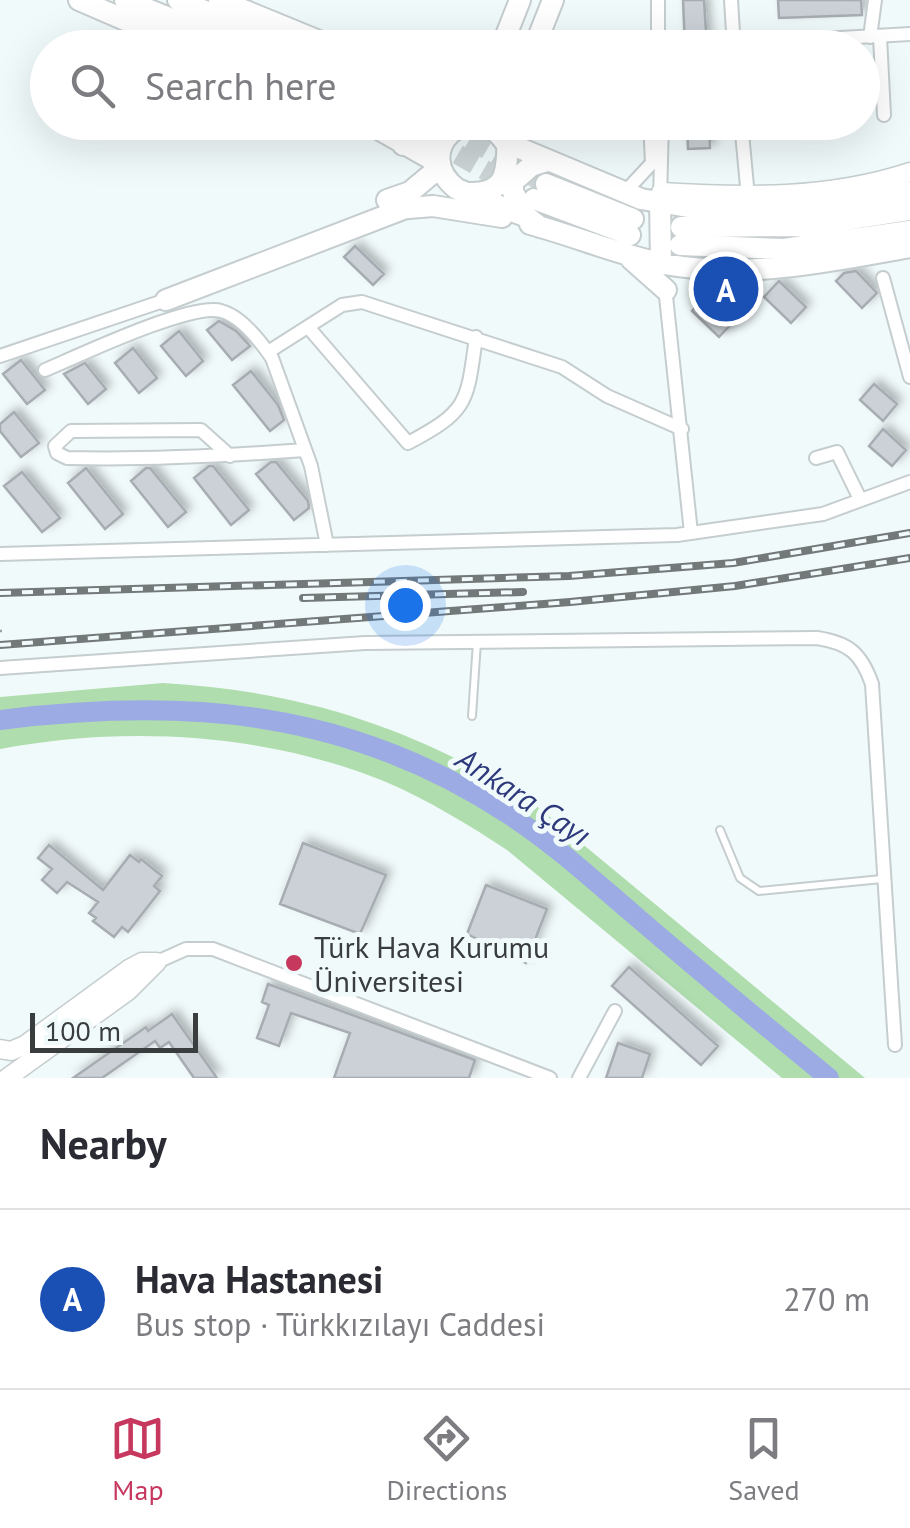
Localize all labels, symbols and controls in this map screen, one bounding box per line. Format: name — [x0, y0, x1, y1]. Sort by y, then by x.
search box — [30, 30, 880, 140]
icon: search — [65, 58, 120, 113]
text: Search here — [145, 61, 337, 110]
pin: A — [694, 252, 758, 326]
your location — [380, 580, 431, 631]
water label: Ankara Çayı — [447, 736, 599, 855]
place label: Türk Hava Kurumu Üniversitesi — [314, 927, 549, 1000]
marker: Türk Hava Kurumu Üniversitesi — [283, 952, 305, 974]
scale bar — [30, 1008, 198, 1052]
text: 100 m — [45, 1012, 121, 1049]
text: Nearby — [40, 1116, 167, 1171]
text: Hava Hastanesi — [135, 1254, 383, 1303]
text: A — [63, 1278, 82, 1320]
text: 270 m — [783, 1278, 870, 1320]
text: Bus stop · Türkkızılayı Caddesi — [135, 1303, 545, 1345]
tab: Map — [110, 1411, 165, 1508]
tab: Directions — [386, 1411, 507, 1508]
tab: Saved — [728, 1411, 800, 1508]

